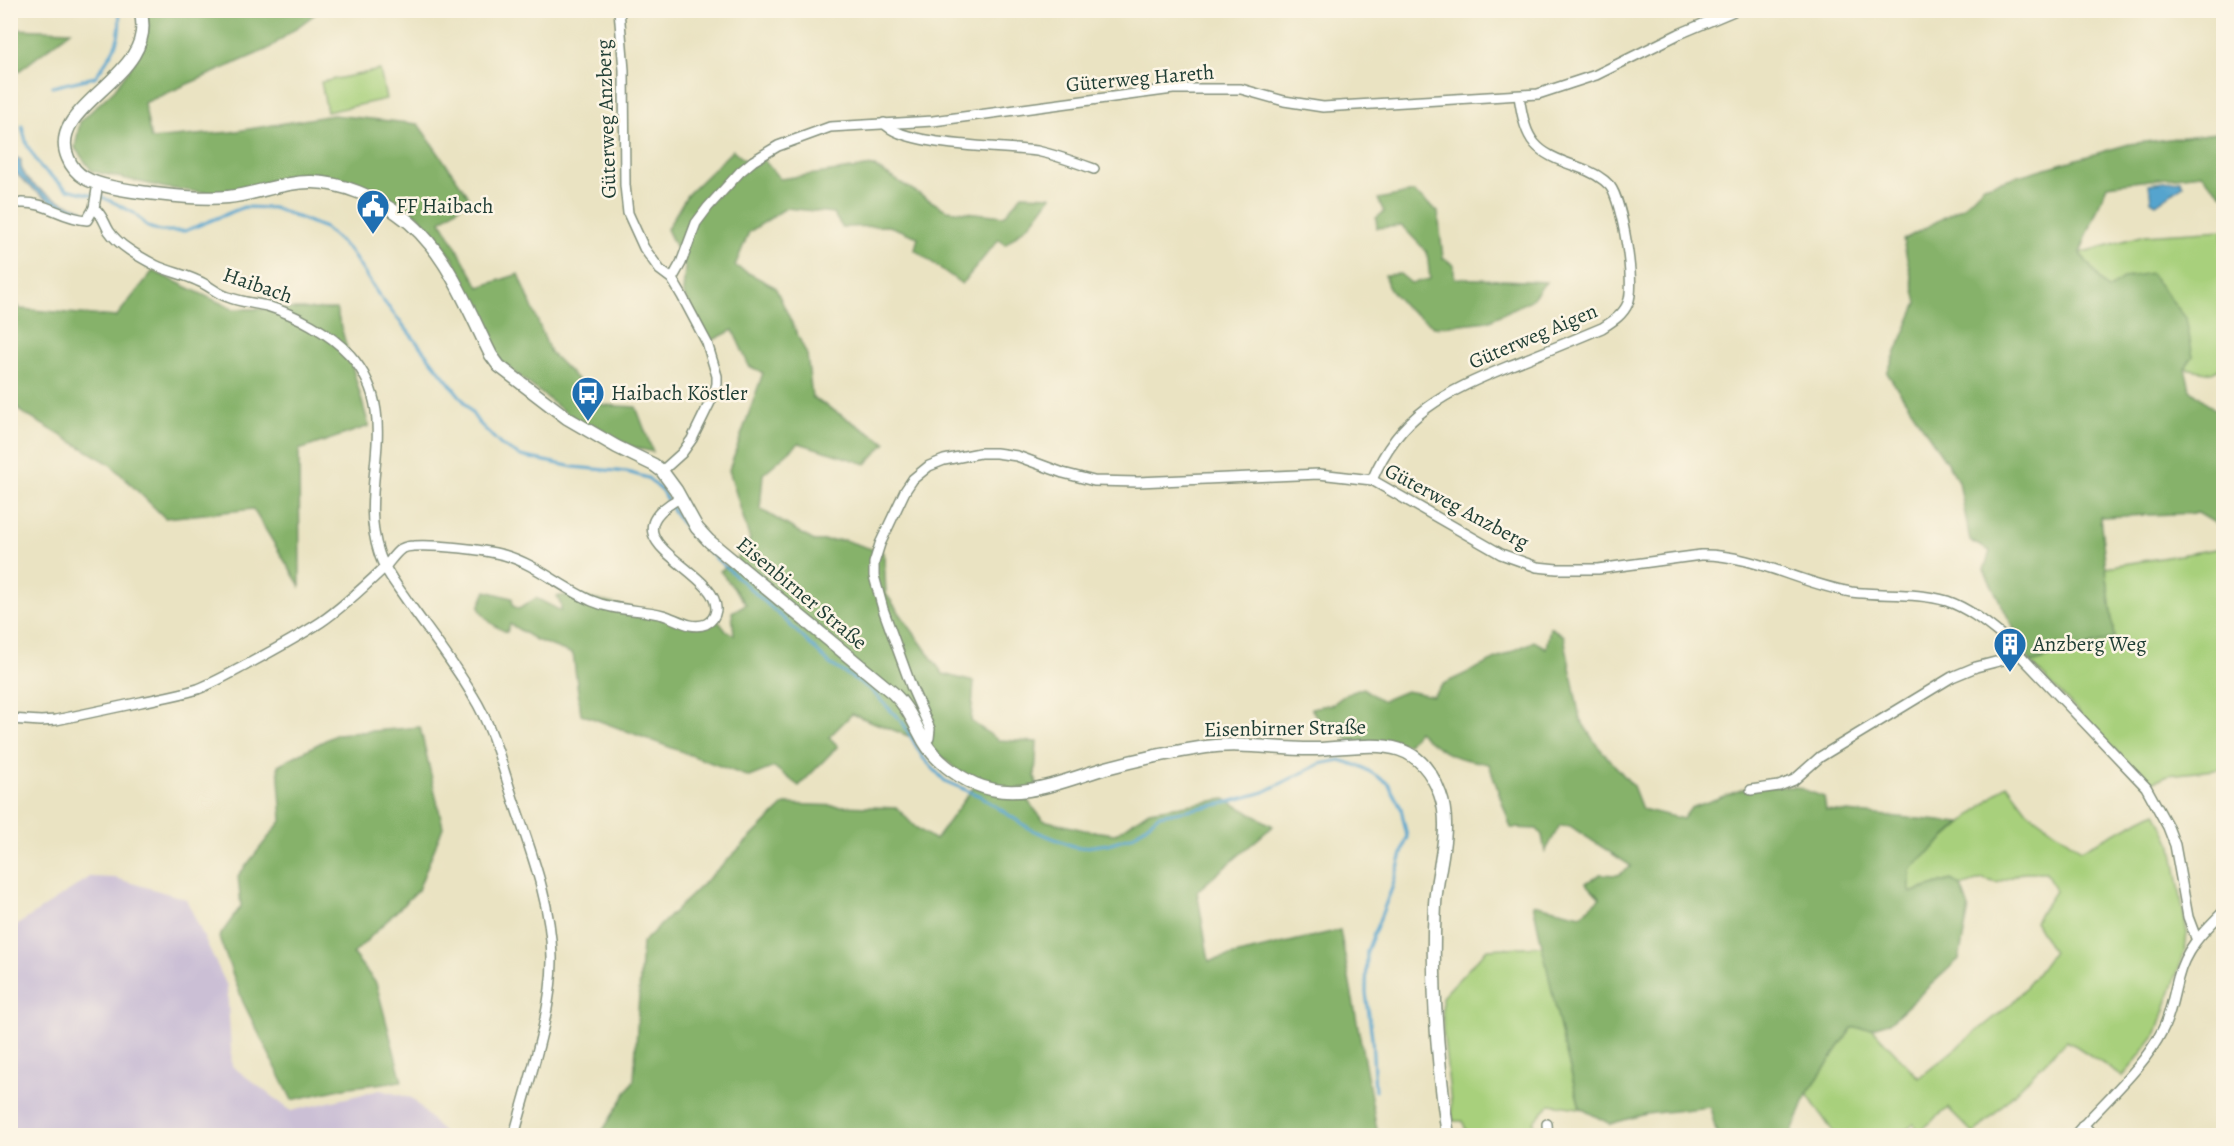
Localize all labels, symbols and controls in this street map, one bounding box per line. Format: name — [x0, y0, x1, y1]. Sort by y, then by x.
street label: Güterweg Anzberg — [589, 38, 623, 199]
street label: Güterweg Hareth — [1065, 58, 1215, 98]
public building icon: FF Haibach — [355, 188, 391, 235]
place label: FF Haibach — [396, 192, 493, 220]
street label: Haibach — [220, 260, 296, 310]
street label: Güterweg Aigen — [1464, 296, 1602, 376]
bus stop icon: Haibach Köstler — [570, 375, 606, 422]
place label: Haibach Köstler — [611, 379, 748, 407]
street label: Güterweg Anzberg — [1380, 456, 1534, 556]
street label: Eisenbirner Straße — [731, 530, 873, 656]
building icon: Anzberg Weg — [1992, 626, 2028, 673]
place label: Anzberg Weg — [2032, 630, 2147, 658]
street label: Eisenbirner Straße — [1204, 713, 1366, 743]

